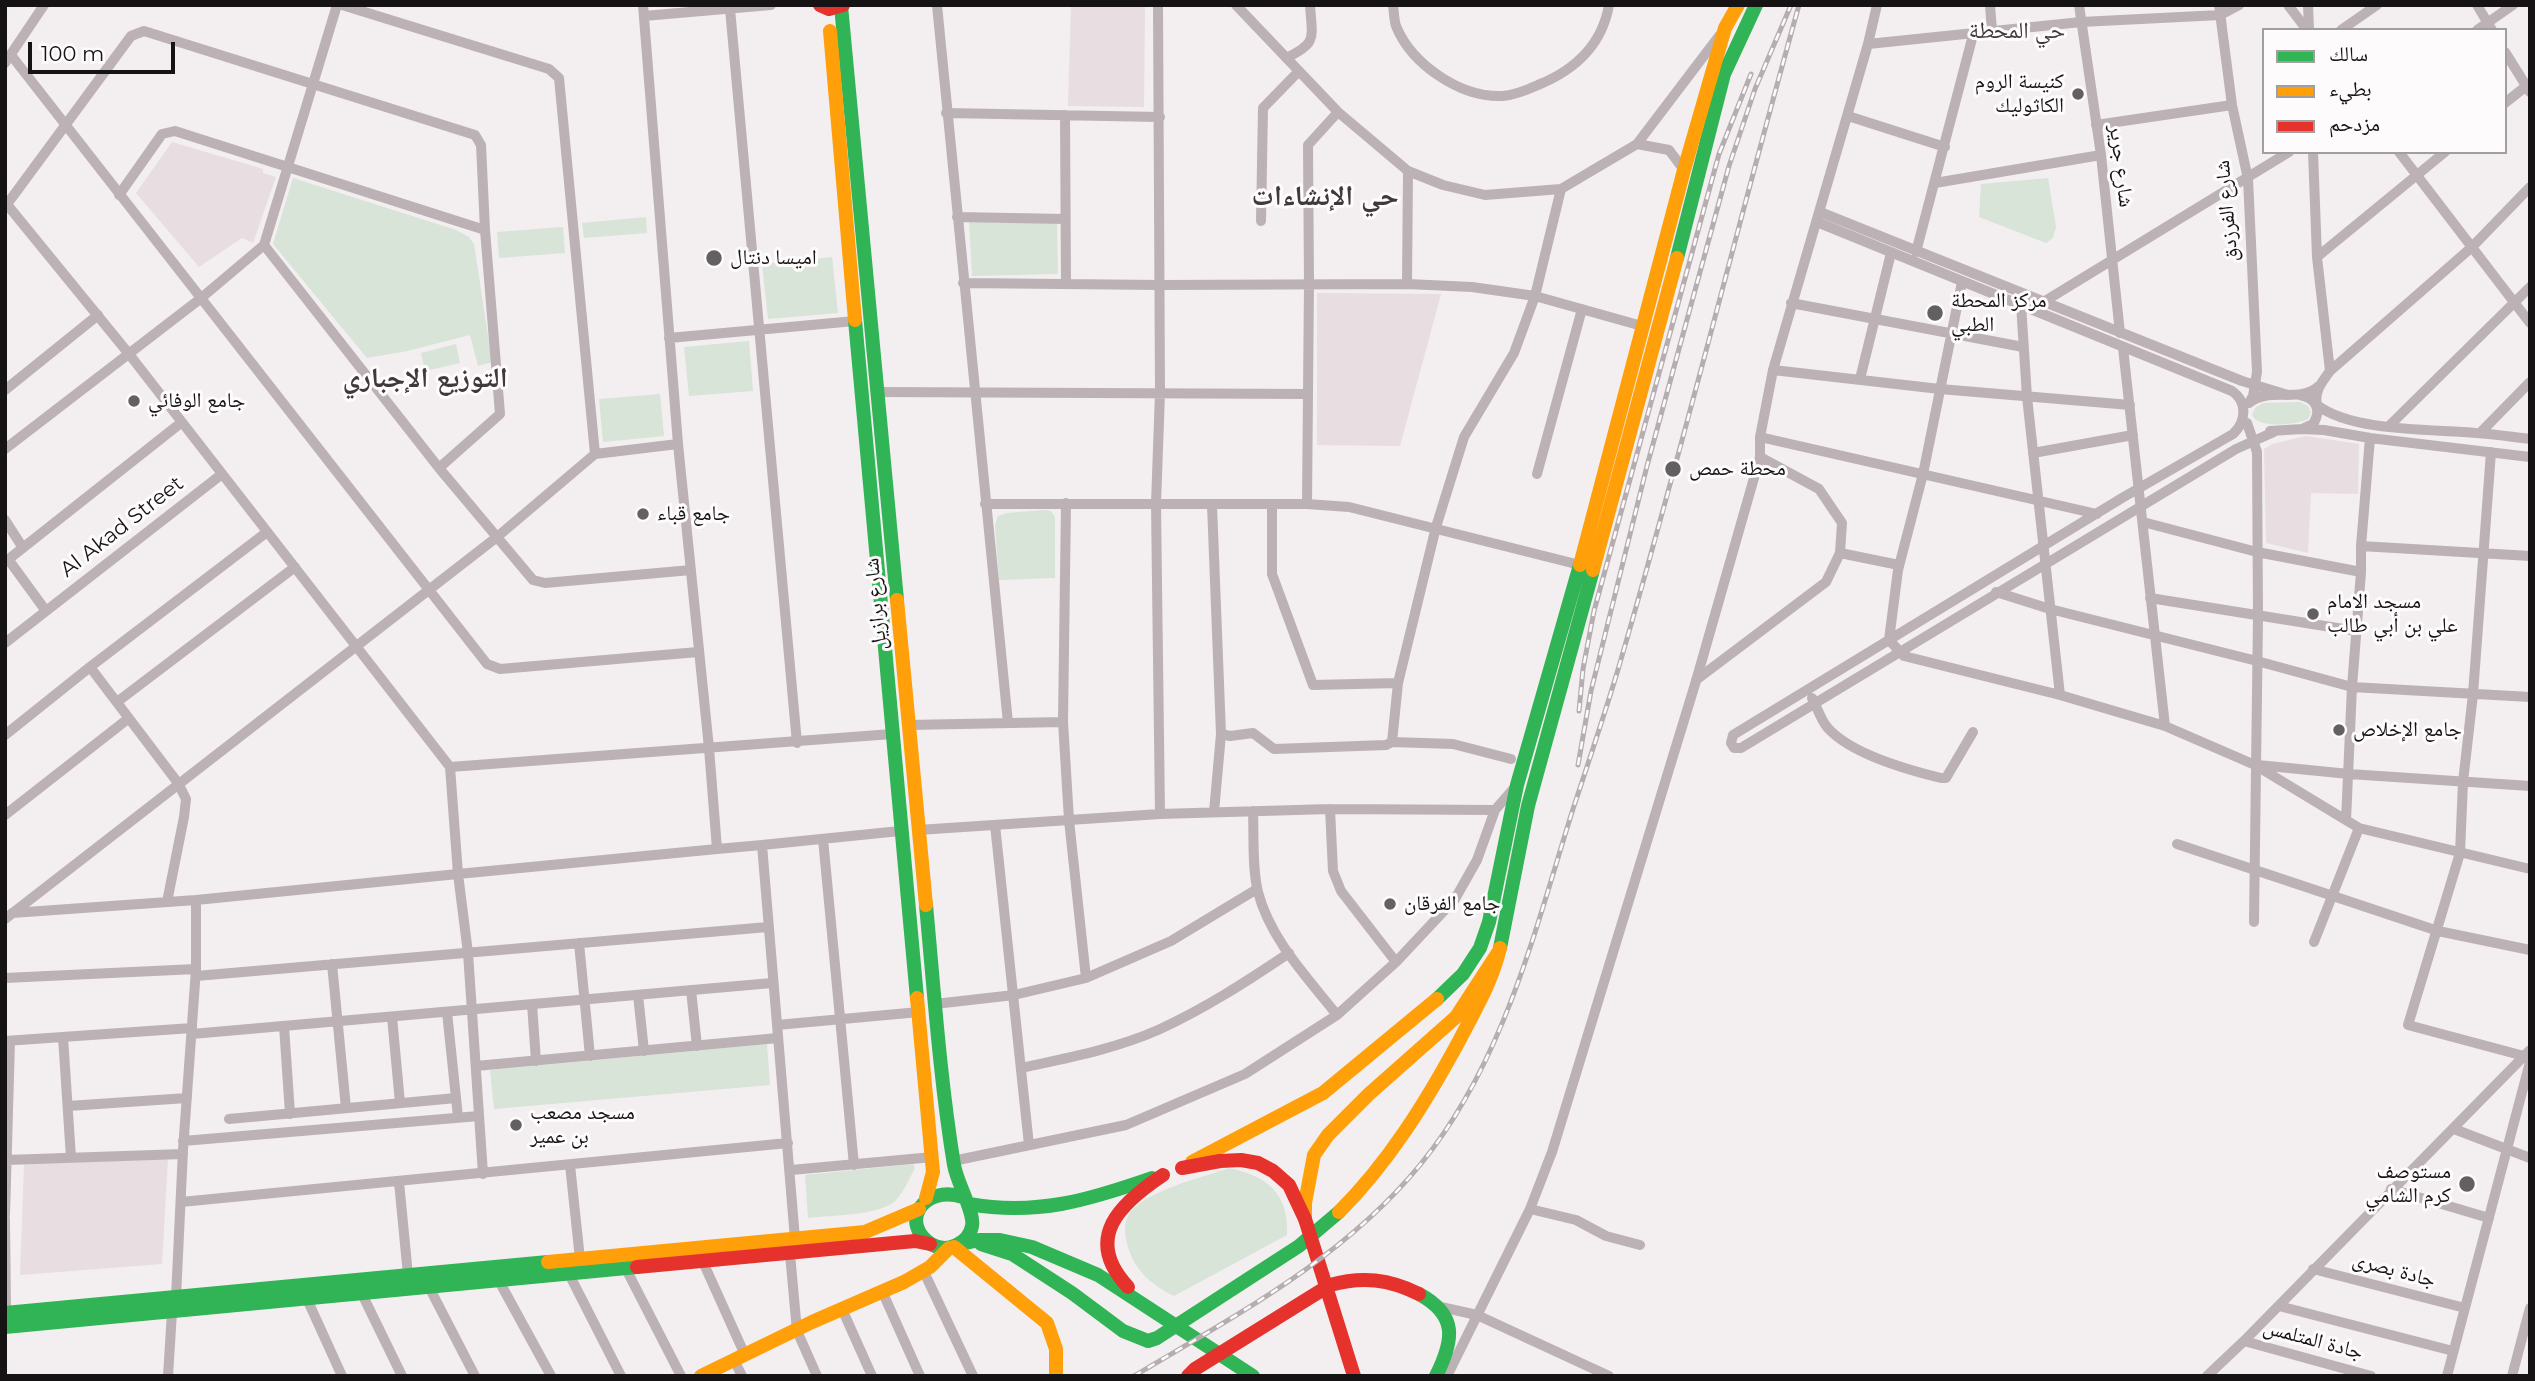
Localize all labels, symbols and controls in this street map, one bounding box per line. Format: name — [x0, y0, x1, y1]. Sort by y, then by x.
district label: حي المحطة — [1969, 17, 2065, 45]
scale bar — [32, 28, 178, 72]
legend — [2262, 28, 2507, 154]
text: 100 m — [41, 41, 104, 66]
text: سالك — [2329, 41, 2368, 66]
place label: كنيسة الروم الكاثوليك — [1975, 69, 2064, 119]
text: بطيء — [2329, 76, 2372, 101]
marker: كنيسة الروم الكاثوليك — [2070, 86, 2086, 102]
text: مزدحم — [2329, 111, 2380, 136]
street label: شارع جرير — [2103, 123, 2139, 209]
street label: شارع الفرزدق — [2210, 159, 2244, 263]
district label: حي الإنشاءات — [1251, 180, 1399, 214]
place label: اميسا دنتال — [730, 245, 817, 271]
marker: اميسا دنتال — [704, 248, 724, 268]
place label: مركز المحطة الطبي — [1951, 288, 2047, 338]
marker: مركز المحطة الطبي — [1925, 303, 1945, 323]
district label: التوزيع الإجباري — [342, 362, 508, 396]
place label: جامع الوفائي — [148, 388, 245, 414]
marker: جامع الوفائي — [126, 393, 142, 409]
place label: محطة حمص — [1689, 456, 1786, 482]
marker: محطة حمص — [1663, 459, 1683, 479]
street label: Al Akad Street — [55, 471, 189, 583]
place label: جامع قباء — [657, 501, 730, 527]
marker: جامع قباء — [635, 506, 651, 522]
street label: شارع برازيل — [859, 557, 893, 651]
place label: مسجد الامام علي بن أبي طالب — [2327, 589, 2458, 639]
marker: مسجد الامام علي بن أبي طالب — [2305, 606, 2321, 622]
place label: جامع الإخلاص — [2353, 717, 2462, 743]
marker: جامع الإخلاص — [2331, 722, 2347, 738]
place label: جامع الفرقان — [1404, 891, 1500, 917]
marker: جامع الفرقان — [1382, 896, 1398, 912]
place label: مسجد مصعب بن عمير — [530, 1100, 635, 1150]
marker: مسجد مصعب بن عمير — [508, 1117, 524, 1133]
place label: مستوصف كرم الشامي — [2365, 1159, 2451, 1209]
marker: مستوصف كرم الشامي — [2457, 1174, 2477, 1194]
street label: جادة بصرى — [2350, 1247, 2438, 1293]
street label: جادة المتلمس — [2260, 1315, 2366, 1365]

